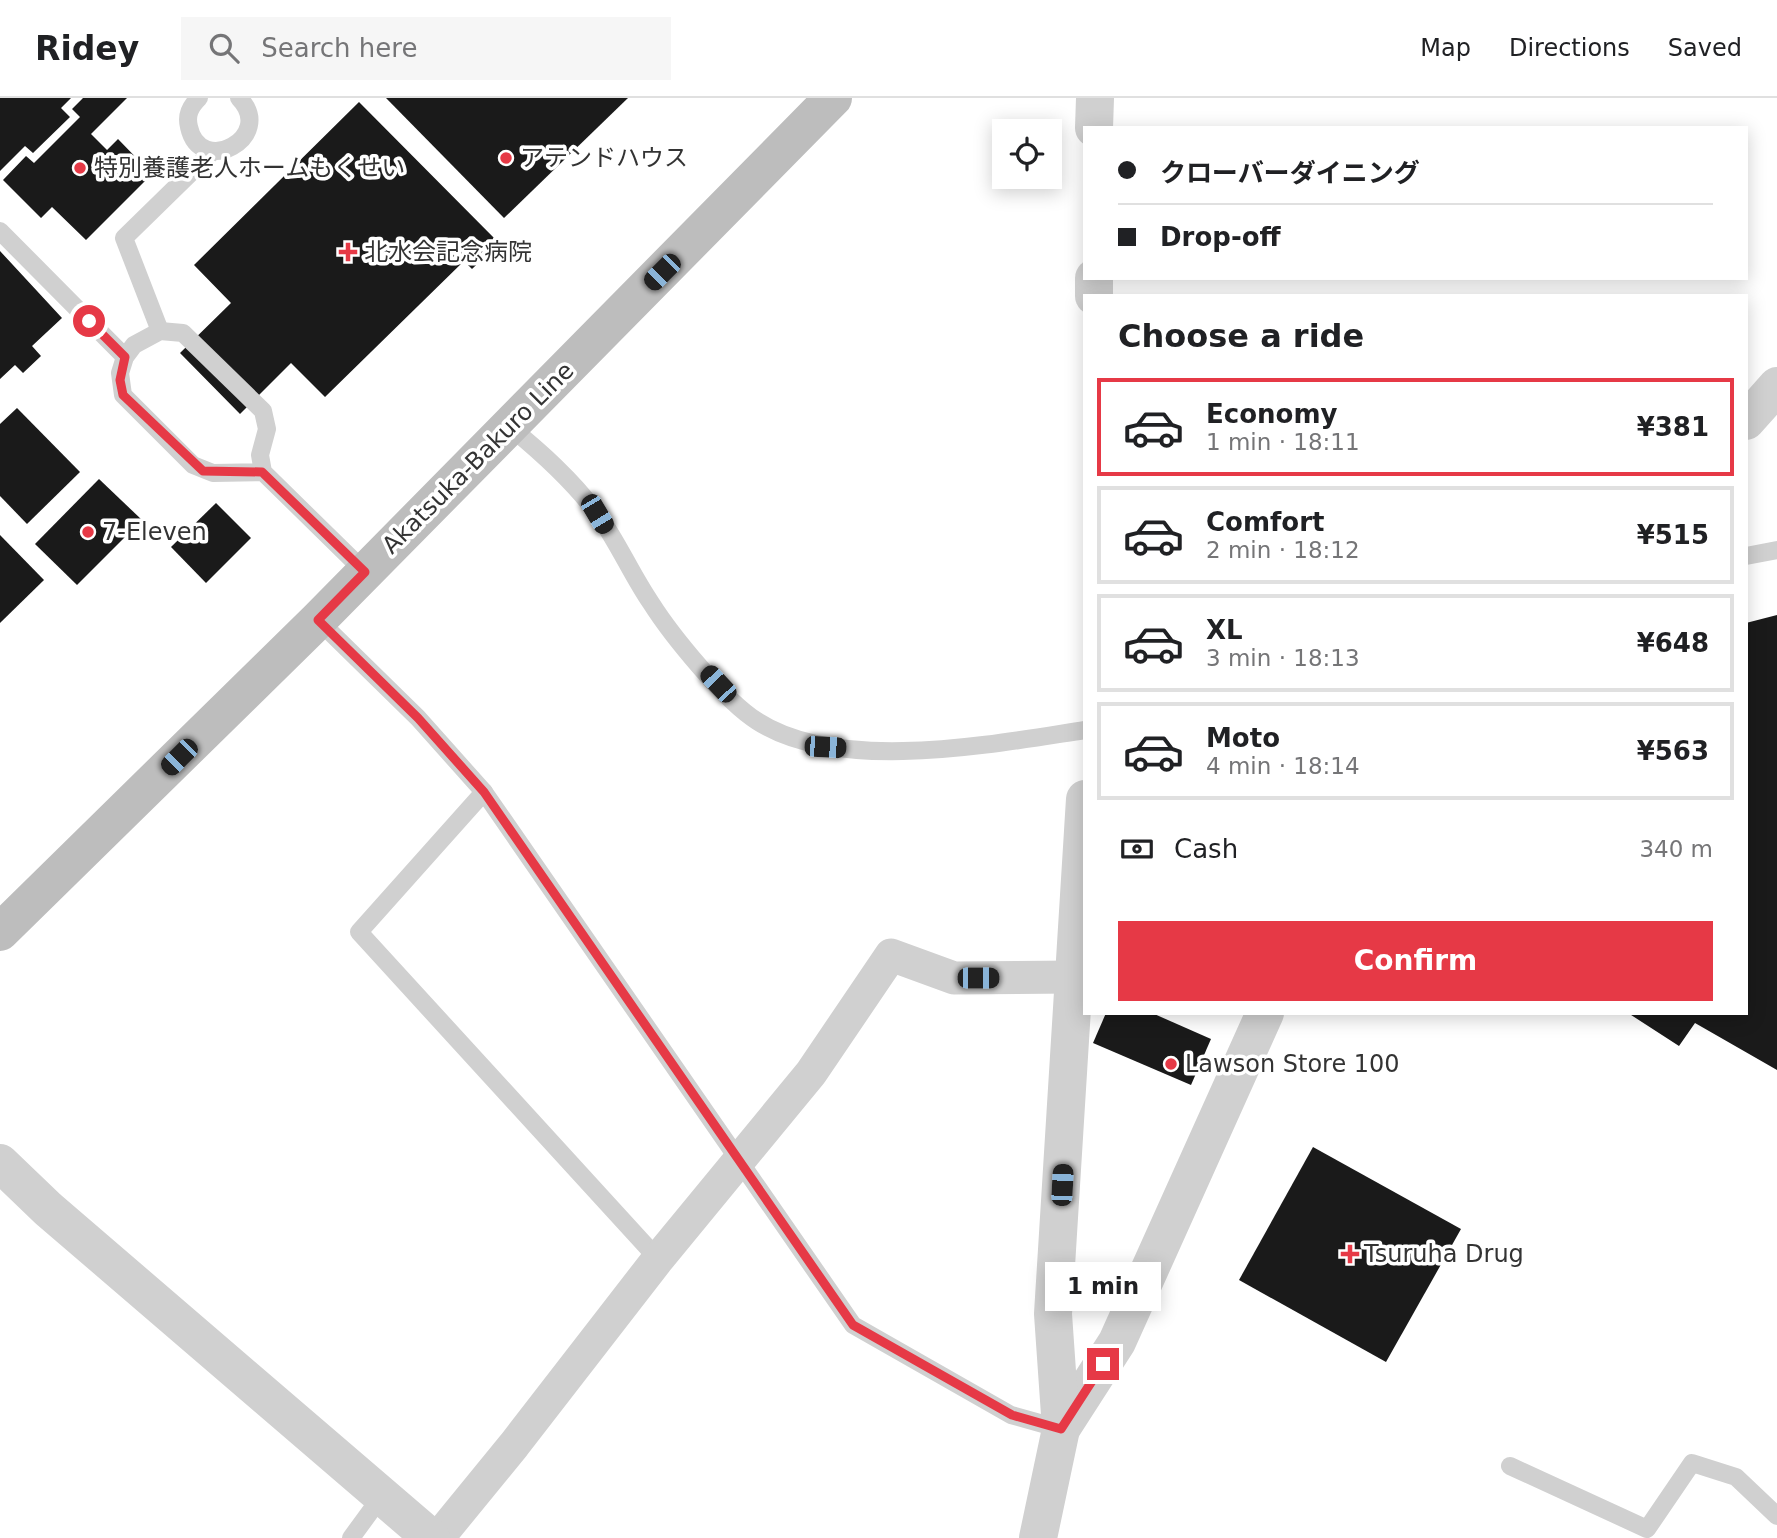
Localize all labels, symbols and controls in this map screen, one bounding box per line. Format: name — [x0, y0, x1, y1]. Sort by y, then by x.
search box — [181, 17, 671, 80]
text: Ridey — [35, 29, 139, 68]
icon: search — [205, 29, 243, 67]
text: Search here — [261, 33, 417, 63]
text: Map — [1420, 34, 1471, 62]
text: Directions — [1509, 34, 1630, 62]
text: Saved — [1668, 34, 1742, 62]
map controls — [992, 119, 1062, 189]
button: locate — [992, 119, 1062, 189]
place label: アテンドハウス — [520, 144, 688, 172]
marker: アテンドハウス — [498, 150, 514, 166]
place label: 特別養護老人ホームもくせい — [94, 154, 405, 182]
text: クローバーダイニング — [1160, 158, 1420, 188]
marker: 特別養護老人ホームもくせい — [72, 160, 88, 176]
text: Drop-off — [1160, 222, 1281, 252]
place label: 北水会記念病院 — [364, 238, 532, 266]
marker: 北水会記念病院 — [338, 242, 358, 262]
car — [640, 250, 685, 294]
route start — [73, 305, 105, 337]
text: Choose a ride — [1118, 317, 1364, 355]
street label: Akatsuka-Bakuro Line — [377, 357, 579, 559]
icon: car — [1122, 396, 1185, 459]
text: Economy — [1206, 399, 1337, 429]
text: ¥381 — [1637, 412, 1709, 442]
text: 1 min · 18:11 — [1206, 429, 1360, 455]
car — [578, 491, 617, 537]
icon: car — [1122, 504, 1185, 567]
text: Comfort — [1206, 507, 1324, 537]
place label: 7-Eleven — [102, 518, 207, 546]
text: ¥515 — [1637, 520, 1709, 550]
marker: 7-Eleven — [80, 524, 96, 540]
text: 2 min · 18:12 — [1206, 537, 1360, 563]
icon: car — [1122, 612, 1185, 675]
text: XL — [1206, 615, 1243, 645]
text: ¥648 — [1637, 628, 1709, 658]
text: 3 min · 18:13 — [1206, 645, 1360, 671]
car — [696, 661, 741, 707]
icon: car — [1122, 720, 1185, 783]
text: Moto — [1206, 723, 1280, 753]
car — [157, 735, 202, 779]
car — [804, 735, 847, 759]
text: ¥563 — [1637, 736, 1709, 766]
text: 4 min · 18:14 — [1206, 753, 1360, 779]
icon: cash — [1118, 830, 1156, 868]
text: Cash — [1174, 834, 1238, 864]
text: 340 m — [1639, 836, 1713, 862]
button: Confirm — [1118, 921, 1713, 1001]
car — [958, 968, 1000, 989]
place label: Lawson Store 100 — [1185, 1050, 1400, 1078]
marker: Lawson Store 100 — [1163, 1056, 1179, 1072]
car — [1051, 1163, 1074, 1207]
place label: Tsuruha Drug — [1363, 1240, 1524, 1268]
marker: Tsuruha Drug — [1342, 1246, 1358, 1262]
callout: 1 min — [1045, 1262, 1161, 1312]
text: 1 min — [1067, 1273, 1139, 1299]
route end — [1087, 1348, 1119, 1380]

